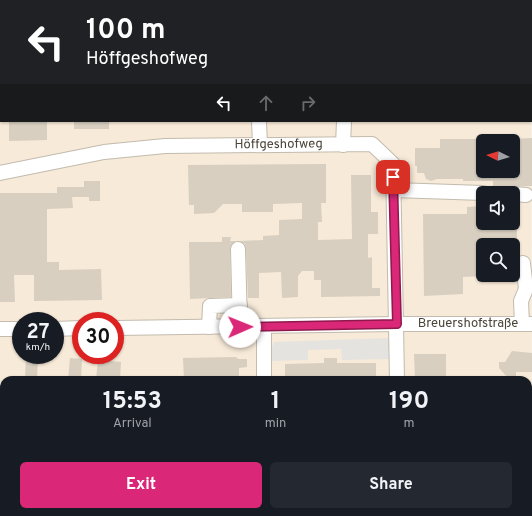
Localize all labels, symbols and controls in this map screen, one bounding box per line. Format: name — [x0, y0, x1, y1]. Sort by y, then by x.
text: 100 m — [86, 13, 166, 49]
icon: left — [20, 16, 72, 68]
text: Höffgeshofweg — [86, 48, 208, 71]
icon: left — [213, 92, 235, 114]
icon: ahead — [255, 92, 277, 114]
icon: right — [297, 92, 319, 114]
north arrow — [476, 134, 520, 178]
map controls — [476, 134, 520, 282]
street label: Höffgeshofweg — [234, 136, 323, 153]
pin — [376, 160, 410, 194]
icon: arrive — [382, 166, 404, 188]
button: sound — [476, 186, 520, 230]
button: search — [476, 238, 520, 282]
position arrow — [219, 306, 261, 348]
speed limit sign: 30 — [72, 312, 124, 364]
street label: Breuershofstraße — [418, 316, 518, 332]
text: 27 — [27, 320, 49, 346]
text: km/h — [26, 341, 50, 354]
text: 15:53 — [103, 387, 162, 417]
text: 1 — [271, 387, 280, 417]
text: 190 — [389, 387, 429, 417]
text: Arrival — [113, 416, 152, 432]
text: min — [265, 416, 286, 432]
text: m — [404, 416, 415, 432]
button: Exit — [20, 462, 262, 508]
button: Share — [270, 462, 512, 508]

